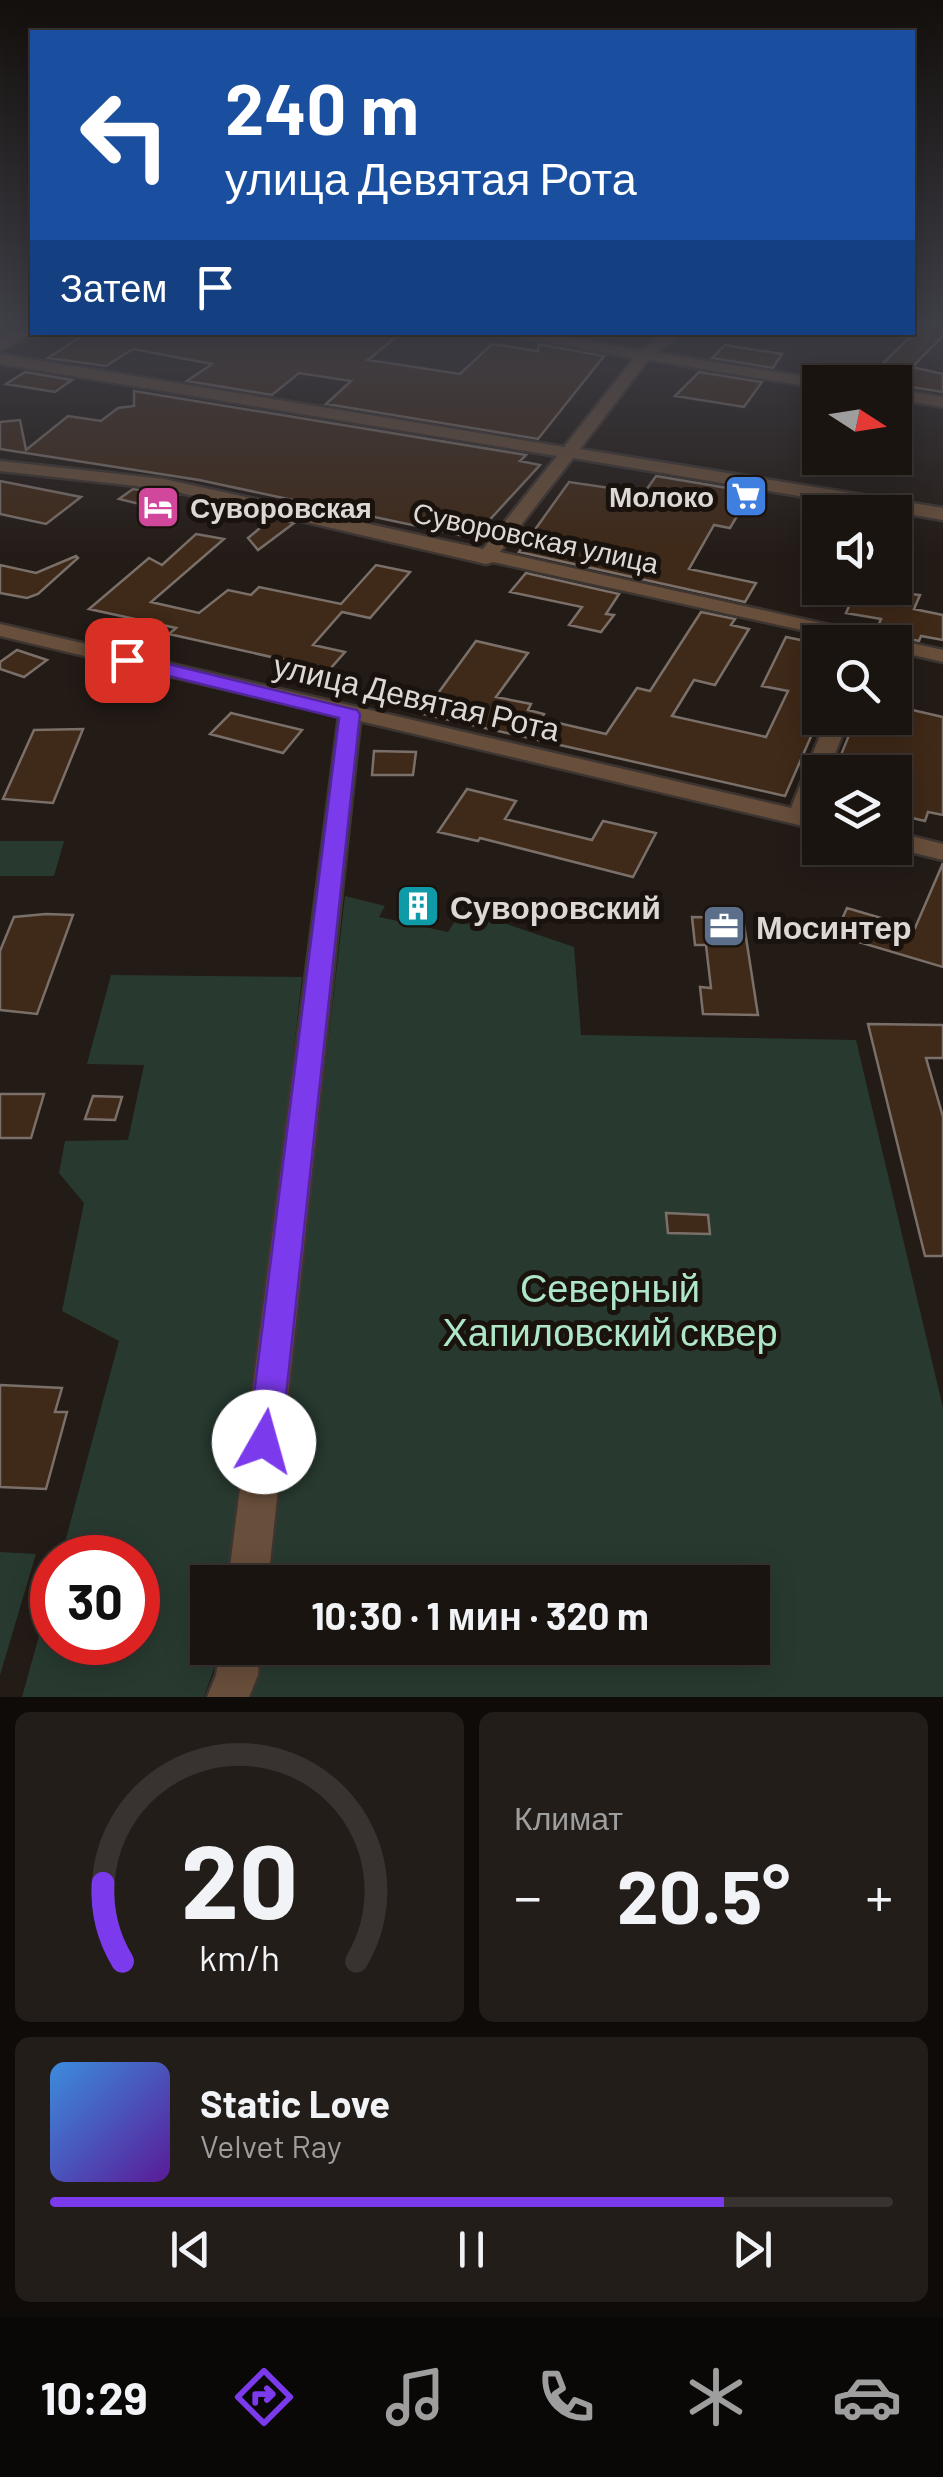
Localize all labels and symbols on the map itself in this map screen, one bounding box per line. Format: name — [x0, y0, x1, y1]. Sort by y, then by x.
north arrow — [802, 365, 912, 475]
supermarket icon: Молоко — [723, 473, 769, 519]
place label: Молоко — [609, 479, 714, 513]
hotel icon: Суворовская — [135, 484, 181, 530]
place label: Суворовская — [190, 490, 372, 524]
street label: Суворовская улица — [410, 494, 662, 580]
pin — [85, 618, 170, 703]
street label: улица Девятая Рота — [270, 645, 564, 748]
building icon: Суворовский — [395, 883, 441, 929]
place label: Суворовский — [450, 887, 661, 926]
office icon: Мосинтер — [701, 903, 747, 949]
place label: Мосинтер — [756, 907, 912, 946]
park label: Северный Хапиловский сквер — [442, 1264, 778, 1354]
position arrow — [212, 1390, 316, 1494]
speed limit sign: 30 — [30, 1535, 160, 1665]

